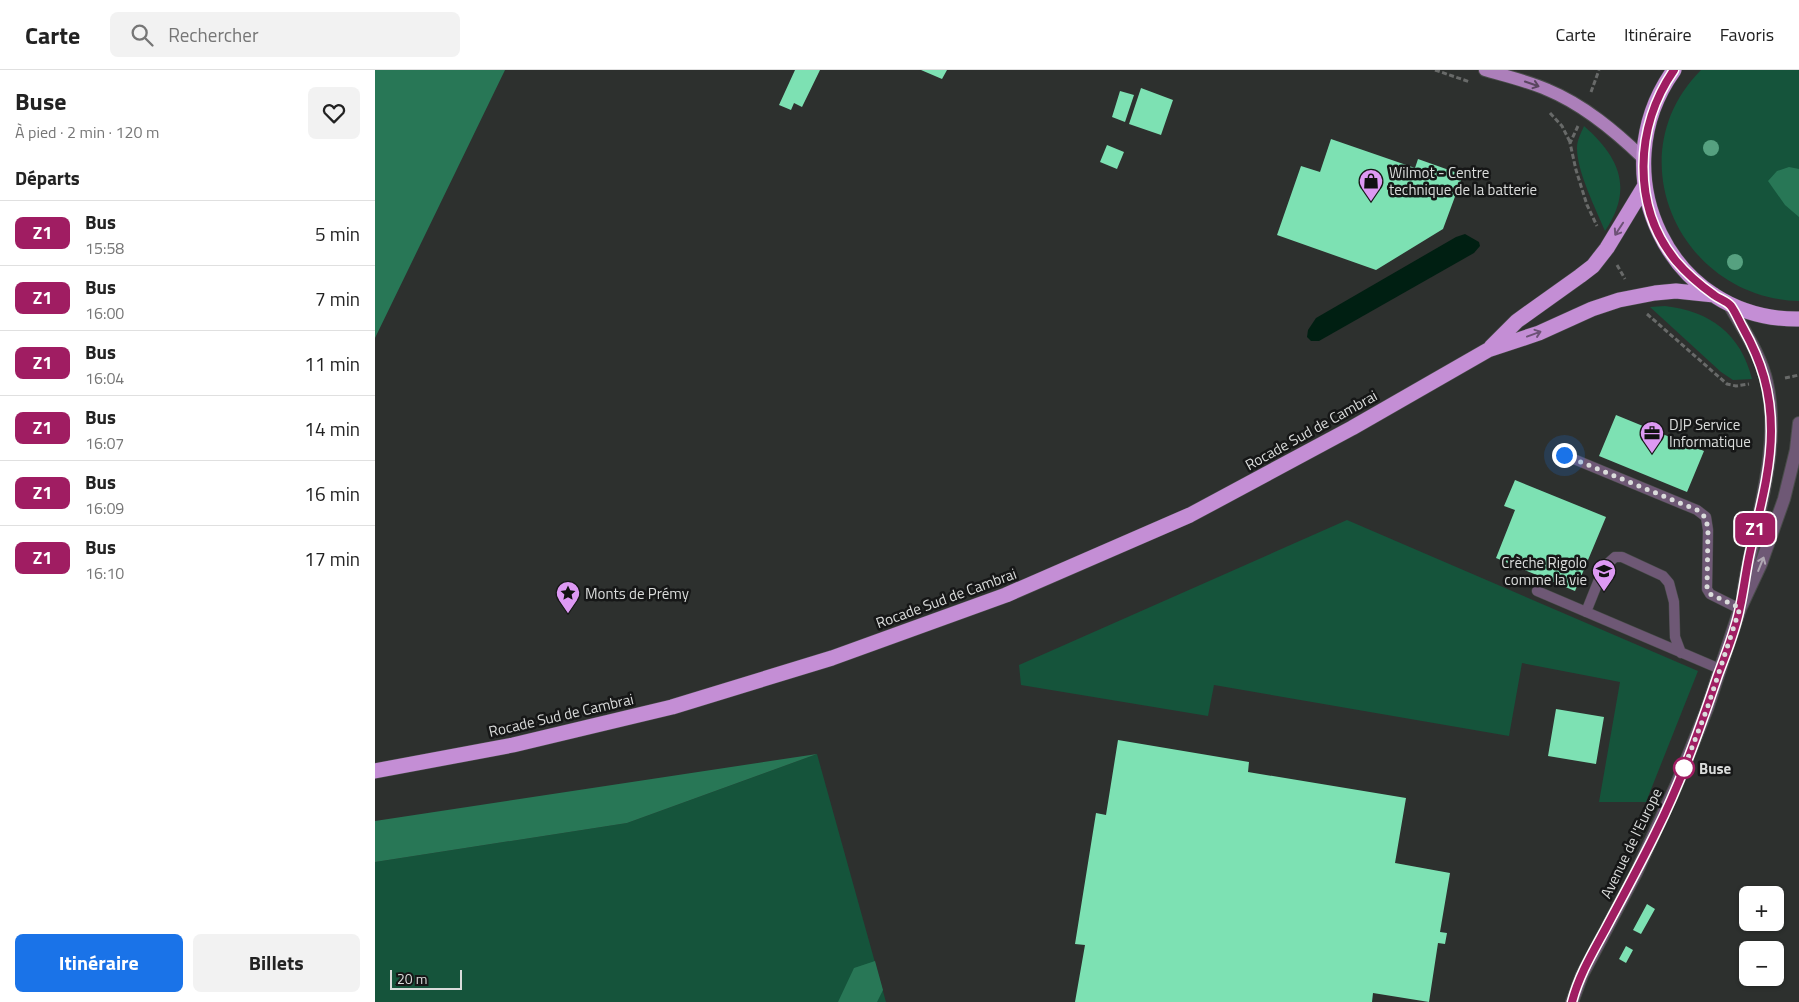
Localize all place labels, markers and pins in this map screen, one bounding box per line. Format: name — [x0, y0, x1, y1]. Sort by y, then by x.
place label: Wilmot - Centre technique de la batterie — [1389, 161, 1537, 201]
shop icon: Wilmot - Centre technique de la batterie — [1358, 168, 1384, 202]
place label: DJP Service Informatique — [1669, 413, 1751, 453]
office icon: DJP Service Informatique — [1639, 420, 1665, 454]
place label: Crèche Rigolo comme la vie — [1501, 551, 1587, 591]
school or university icon: Crèche Rigolo comme la vie — [1591, 558, 1617, 592]
place icon: Monts de Prémy — [555, 580, 581, 614]
place label: Monts de Prémy — [585, 582, 689, 605]
marker: Buse — [1673, 757, 1695, 779]
place label: Buse — [1699, 757, 1732, 780]

